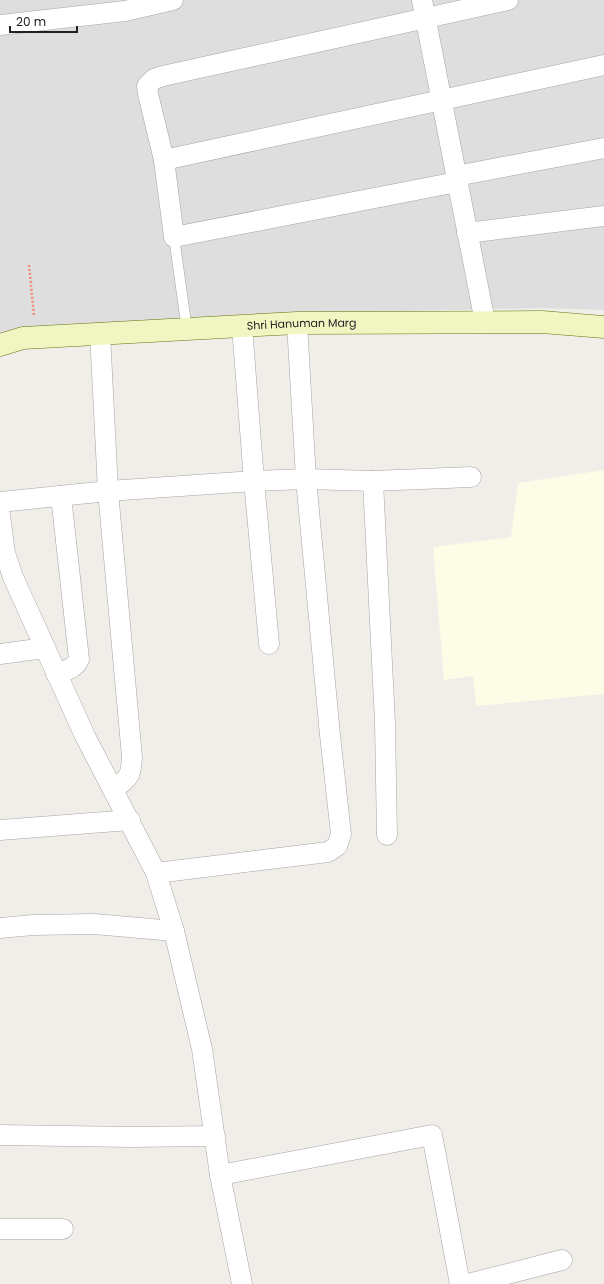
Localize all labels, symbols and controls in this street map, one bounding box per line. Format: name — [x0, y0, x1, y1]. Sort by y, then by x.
scale bar — [10, 8, 77, 34]
text: 20 m — [16, 13, 46, 30]
street label: Shri Hanuman Marg — [246, 315, 356, 334]

